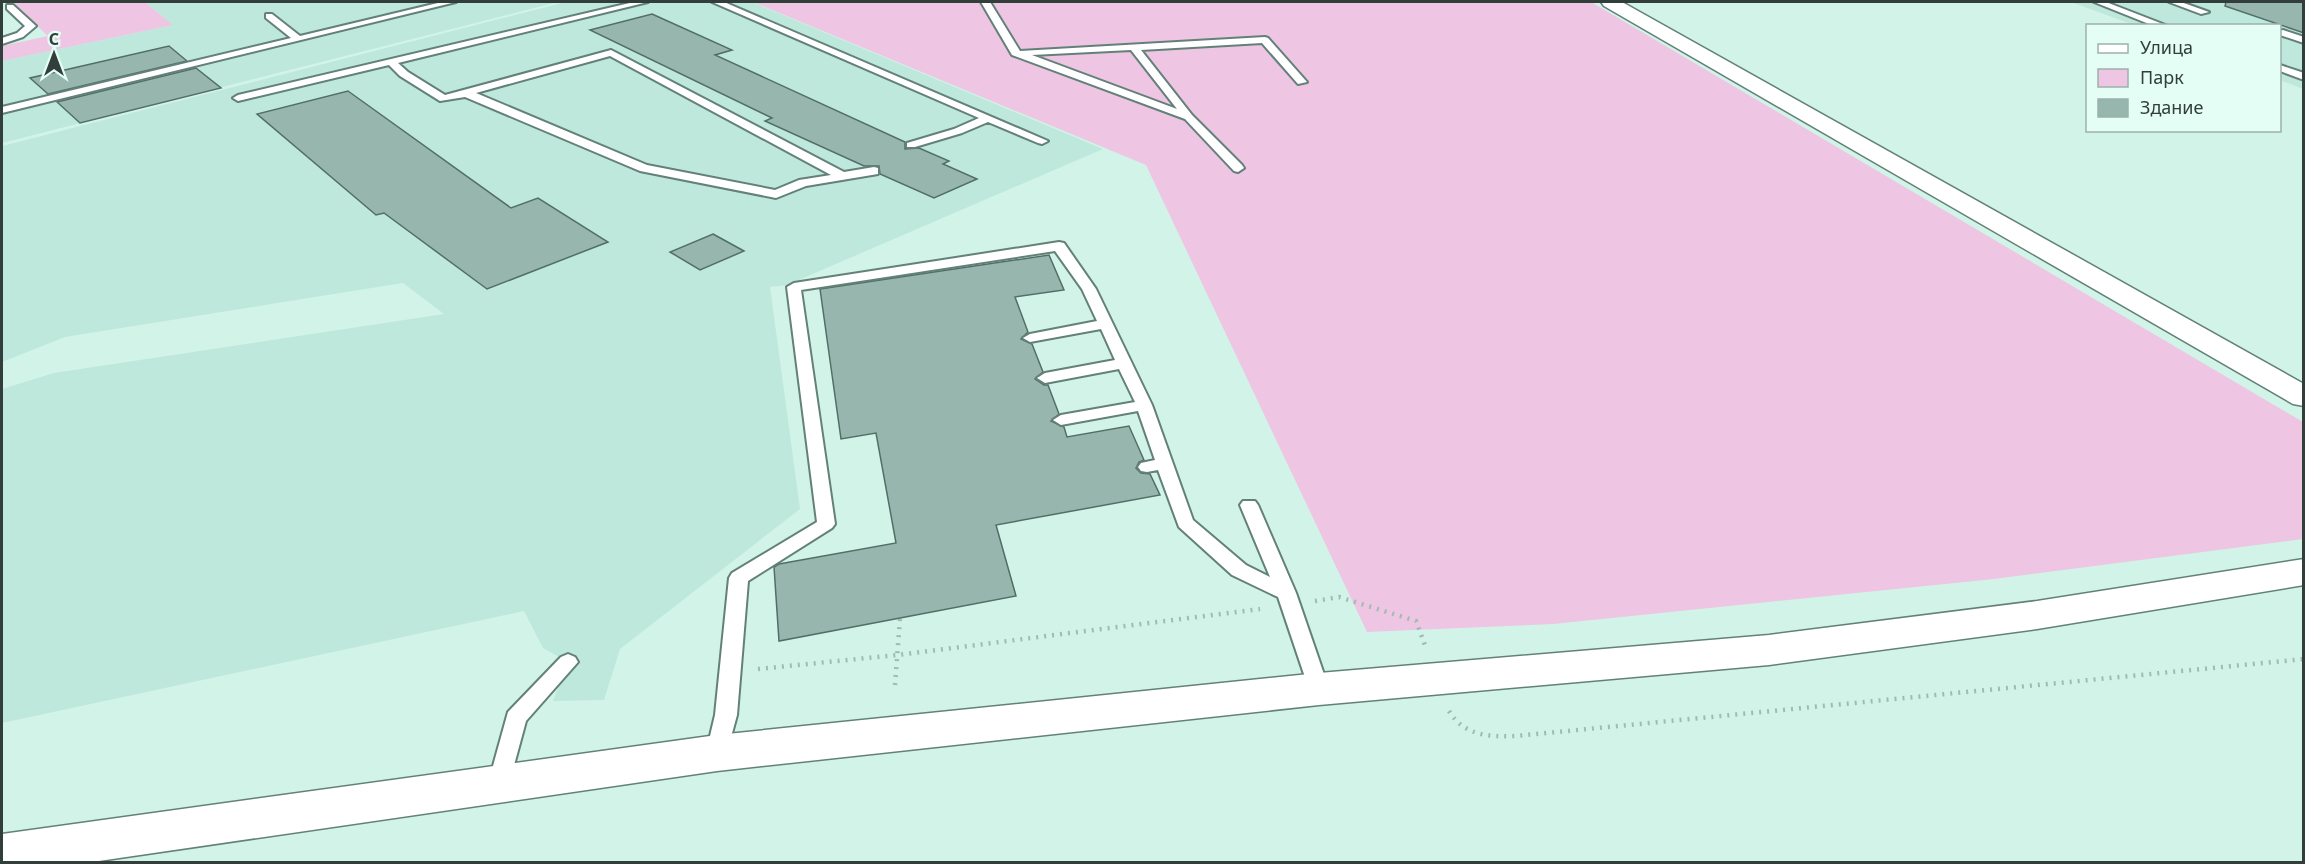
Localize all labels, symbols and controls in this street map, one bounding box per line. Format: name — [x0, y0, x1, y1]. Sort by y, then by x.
north arrow — [24, 24, 84, 84]
legend — [2086, 24, 2281, 132]
text: С — [49, 28, 59, 50]
text: Улица — [2140, 35, 2193, 59]
text: Парк — [2140, 65, 2184, 89]
text: Здание — [2140, 95, 2204, 119]

